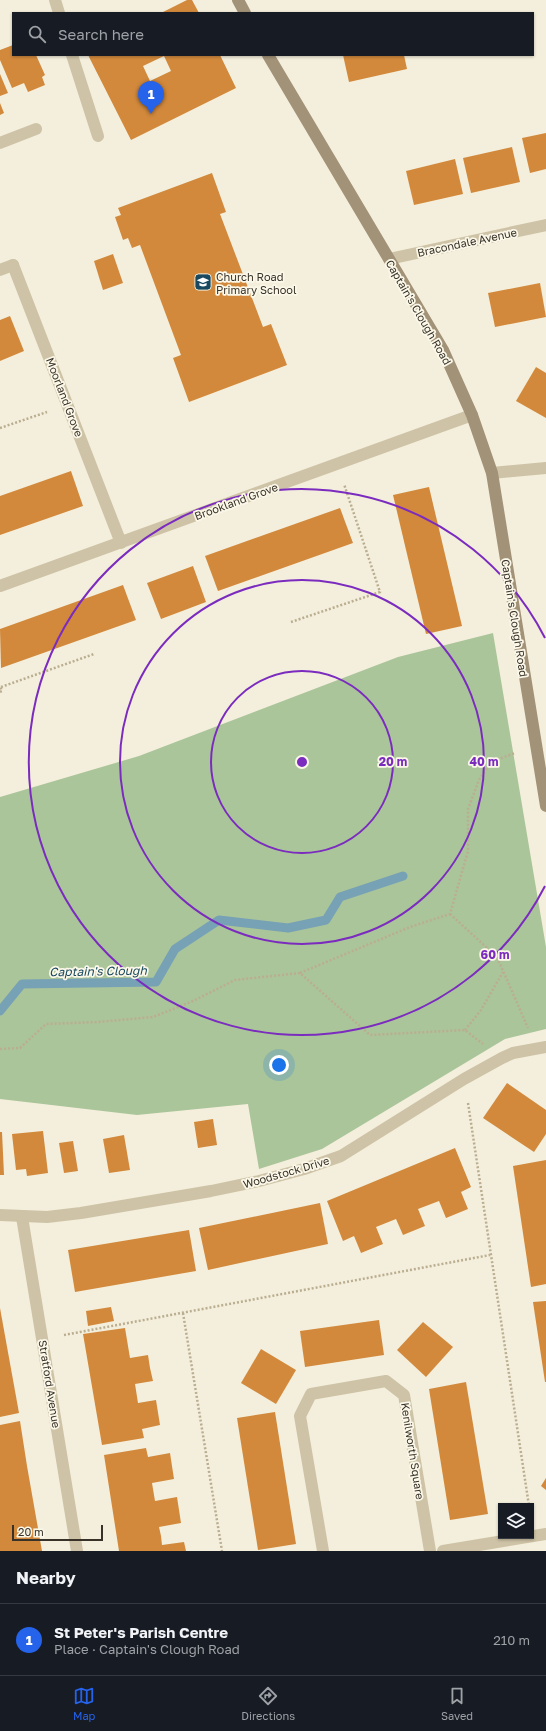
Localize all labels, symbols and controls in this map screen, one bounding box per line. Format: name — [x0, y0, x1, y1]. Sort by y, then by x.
search box — [12, 12, 534, 56]
icon: search — [26, 23, 48, 45]
text: Search here — [58, 25, 144, 43]
pin: 1 — [138, 81, 164, 114]
street label: Bracondale Avenue — [416, 225, 518, 259]
street label: Captain's Clough Road — [384, 257, 454, 367]
place label: Church Road Primary School — [216, 270, 297, 296]
school or university icon: Church Road Primary School — [193, 272, 213, 292]
street label: Moorland Grove — [44, 356, 86, 438]
street label: Brookland Grove — [193, 480, 279, 522]
street label: Captain's Clough Road — [499, 558, 531, 678]
text: 20 m — [379, 754, 407, 769]
text: 40 m — [470, 754, 498, 769]
centre of rings — [295, 755, 309, 769]
text: 60 m — [481, 947, 509, 962]
water label: Captain's Clough — [49, 963, 147, 979]
your location — [269, 1055, 289, 1075]
street label: Woodstock Drive — [241, 1153, 331, 1191]
street label: Stratford Avenue — [37, 1339, 63, 1429]
street label: Kenilworth Square — [399, 1402, 427, 1500]
map controls — [498, 1503, 534, 1539]
button: layers — [498, 1503, 534, 1539]
scale bar — [12, 1523, 103, 1542]
text: 20 m — [18, 1525, 44, 1538]
text: Nearby — [16, 1567, 76, 1588]
text: St Peter's Parish Centre — [54, 1623, 228, 1641]
text: 1 — [26, 1632, 32, 1648]
text: 210 m — [493, 1632, 530, 1648]
text: Place · Captain's Clough Road — [54, 1641, 240, 1657]
tab: Map — [73, 1685, 95, 1722]
tab: Directions — [241, 1685, 295, 1722]
tab: Saved — [441, 1685, 473, 1722]

